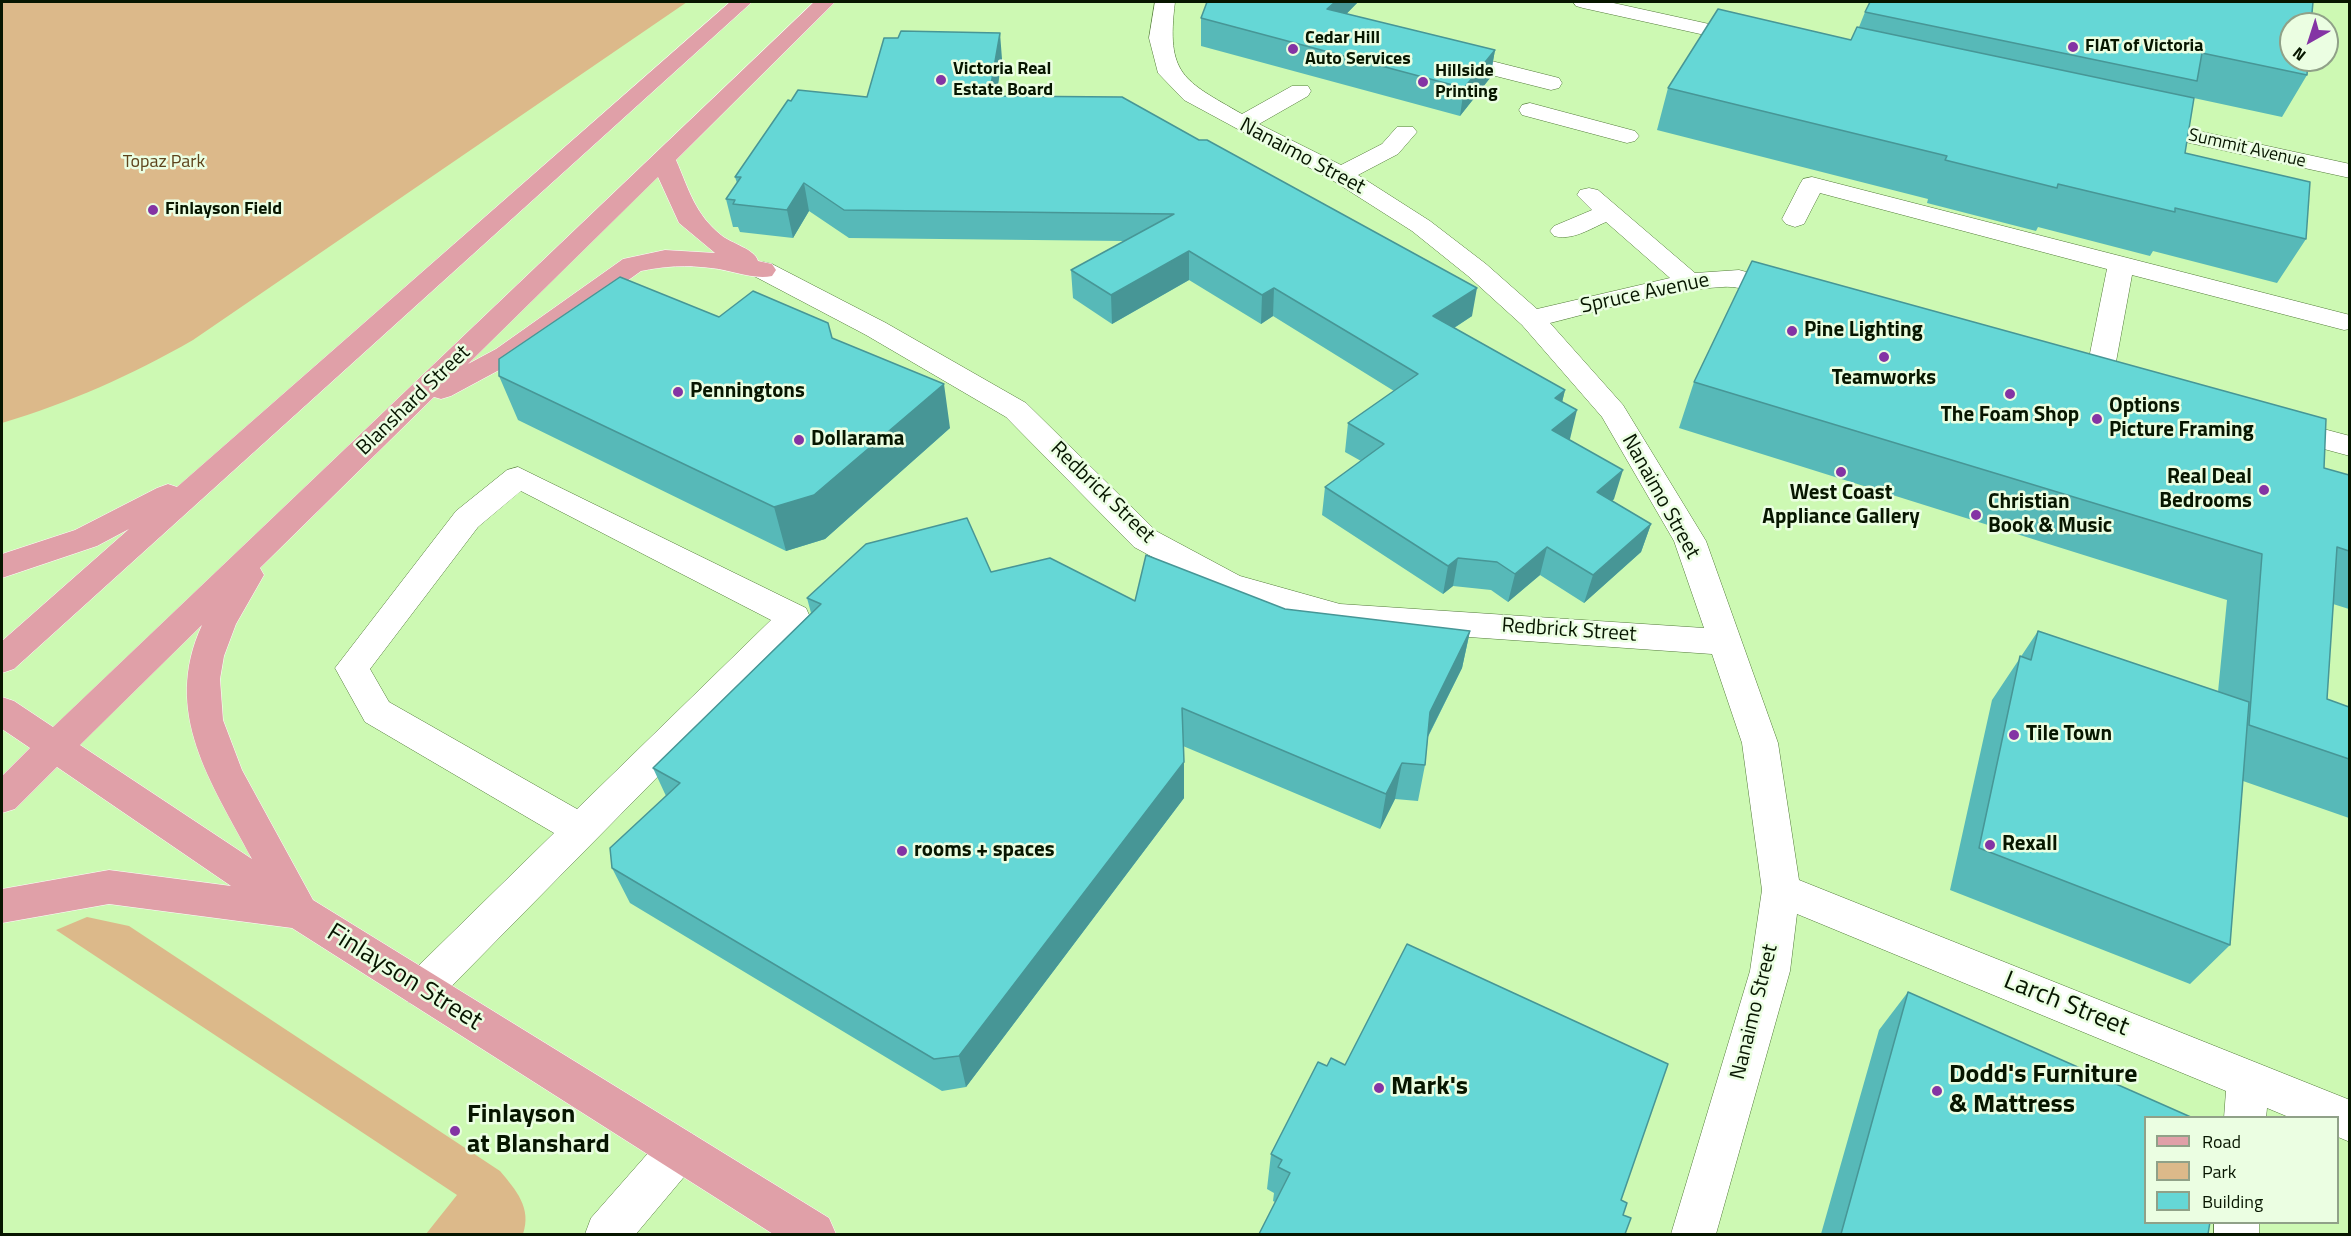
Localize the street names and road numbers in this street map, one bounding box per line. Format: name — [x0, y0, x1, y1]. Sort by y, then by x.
street label: Nanaimo Street — [1235, 113, 1369, 201]
street label: Summit Avenue — [2186, 125, 2308, 173]
street label: Spruce Avenue — [1578, 268, 1712, 320]
street label: Blanshard Street — [352, 341, 476, 461]
street label: Nanaimo Street — [1615, 430, 1705, 564]
street label: Redbrick Street — [1045, 437, 1159, 549]
street label: Redbrick Street — [1501, 614, 1637, 648]
street label: Finlayson Street — [321, 918, 487, 1038]
street label: Nanaimo Street — [1726, 942, 1784, 1082]
street label: Larch Street — [1999, 966, 2133, 1044]

